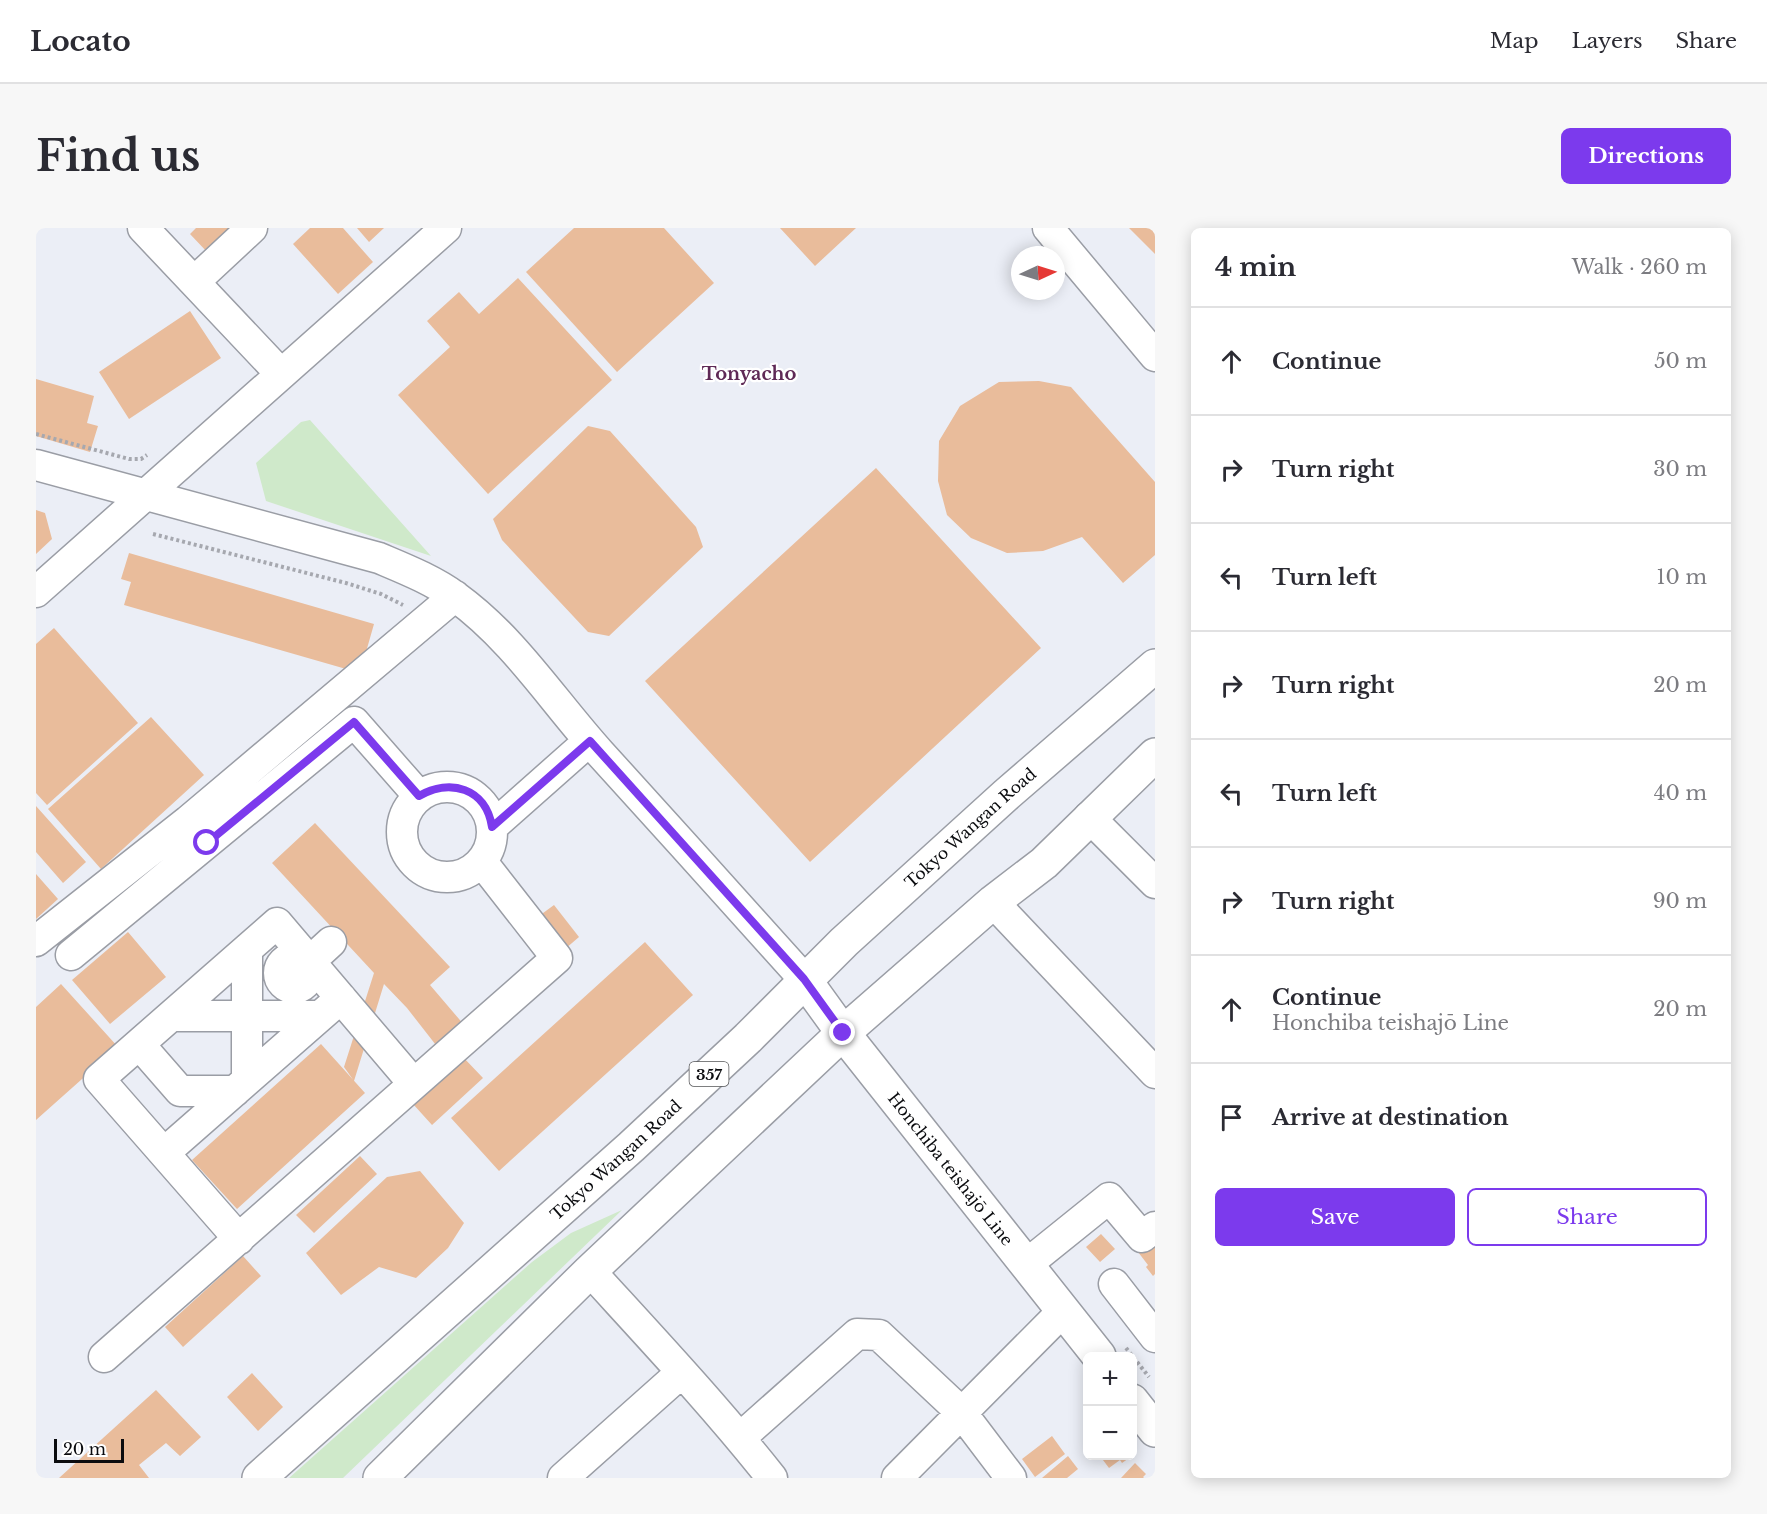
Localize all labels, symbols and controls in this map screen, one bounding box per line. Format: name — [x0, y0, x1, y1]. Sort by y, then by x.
text: Locato — [30, 24, 131, 59]
text: Map — [1490, 28, 1539, 54]
text: Layers — [1572, 28, 1643, 54]
text: Share — [1676, 28, 1737, 54]
button: Directions — [1561, 128, 1731, 184]
text: Find us — [36, 130, 200, 182]
north arrow — [1011, 246, 1065, 300]
text: 4 min — [1215, 251, 1296, 283]
text: Walk · 260 m — [1572, 255, 1707, 279]
icon: ahead — [1215, 345, 1248, 378]
text: Continue — [1272, 348, 1381, 375]
text: 50 m — [1654, 349, 1707, 373]
district label: Tonyacho — [702, 363, 796, 385]
icon: right — [1215, 453, 1248, 486]
text: Turn right — [1272, 456, 1394, 483]
text: 30 m — [1653, 457, 1707, 481]
icon: left — [1215, 561, 1248, 594]
text: Turn left — [1272, 564, 1377, 591]
text: 10 m — [1657, 565, 1707, 589]
icon: right — [1215, 669, 1248, 702]
text: Turn right — [1272, 672, 1394, 699]
text: 20 m — [1653, 673, 1707, 697]
street label: Tokyo Wangan Road — [901, 763, 1040, 892]
icon: left — [1215, 777, 1248, 810]
text: Turn left — [1272, 780, 1377, 807]
text: 40 m — [1654, 781, 1707, 805]
route start — [193, 829, 219, 855]
icon: right — [1215, 885, 1248, 918]
text: Turn right — [1272, 888, 1394, 915]
text: 90 m — [1653, 889, 1707, 913]
text: Continue — [1272, 984, 1381, 1011]
icon: ahead — [1215, 993, 1248, 1026]
text: 20 m — [1653, 997, 1707, 1021]
text: Honchiba teishajō Line — [1272, 1011, 1509, 1035]
route end — [829, 1019, 855, 1045]
road number: 357 — [690, 1062, 728, 1086]
street label: Honchiba teishajō Line — [884, 1088, 1017, 1249]
street label: Tokyo Wangan Road — [546, 1095, 685, 1224]
icon: arrive — [1215, 1101, 1248, 1134]
text: Arrive at destination — [1272, 1104, 1509, 1131]
button: Save — [1215, 1188, 1455, 1246]
button: Share — [1467, 1188, 1707, 1246]
map controls — [1083, 1352, 1137, 1460]
button: + — [1083, 1352, 1137, 1406]
button: − — [1083, 1406, 1137, 1460]
scale bar — [54, 1436, 124, 1464]
text: 20 m — [63, 1439, 106, 1459]

